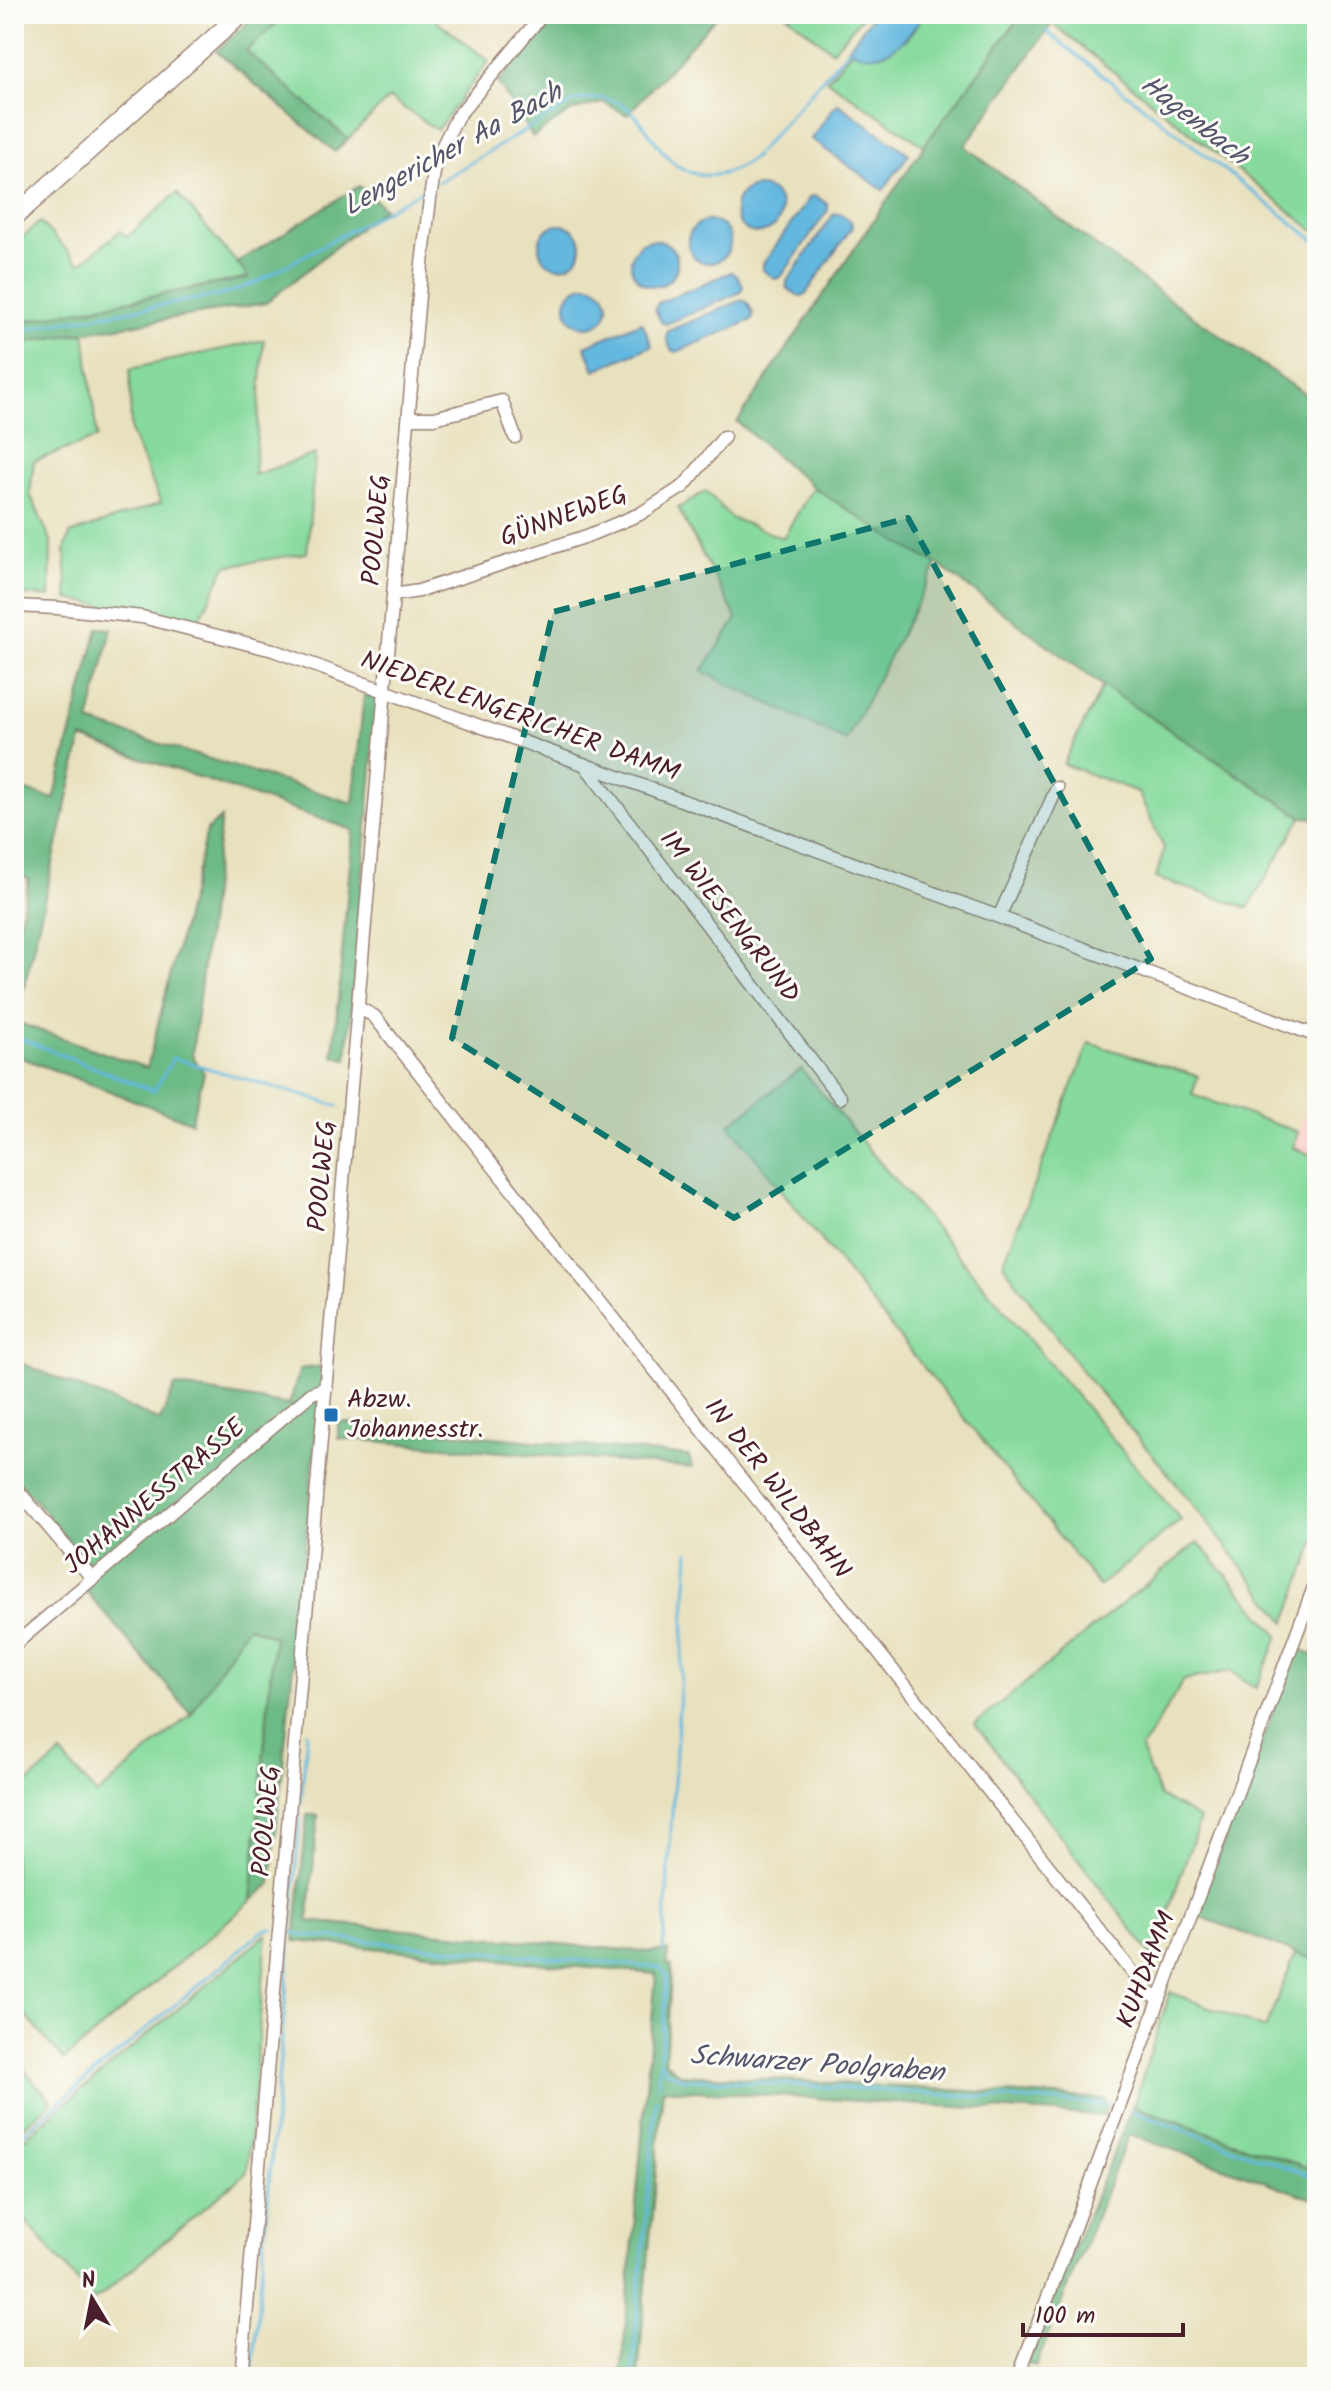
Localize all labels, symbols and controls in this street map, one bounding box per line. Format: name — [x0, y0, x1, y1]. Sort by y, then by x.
water label: Hagenbach — [1130, 64, 1260, 179]
water label: Lengericher Aa Bach — [335, 70, 573, 229]
street label: POOLWEG — [351, 473, 403, 587]
street label: GÜNNEWEG — [494, 475, 634, 559]
street label: NIEDERLENGERICHER DAMM — [355, 640, 686, 794]
street label: IM WIESENGRUND — [648, 821, 810, 1013]
street label: POOLWEG — [297, 1119, 349, 1233]
place label: Abzw. Johannesstr. — [347, 1379, 483, 1451]
street label: IN DER WILDBAHN — [693, 1389, 861, 1589]
marker: Abzw. Johannesstr. — [322, 1406, 340, 1424]
street label: JOHANNESSTRASSE — [55, 1407, 256, 1586]
street label: POOLWEG — [241, 1764, 293, 1878]
street label: KUHDAMM — [1106, 1905, 1189, 2034]
water label: Schwarzer Poolgraben — [689, 2034, 948, 2096]
north arrow — [52, 2259, 132, 2339]
text: N — [79, 2263, 99, 2300]
scale bar — [1023, 2287, 1183, 2337]
text: 100 m — [1035, 2297, 1095, 2336]

